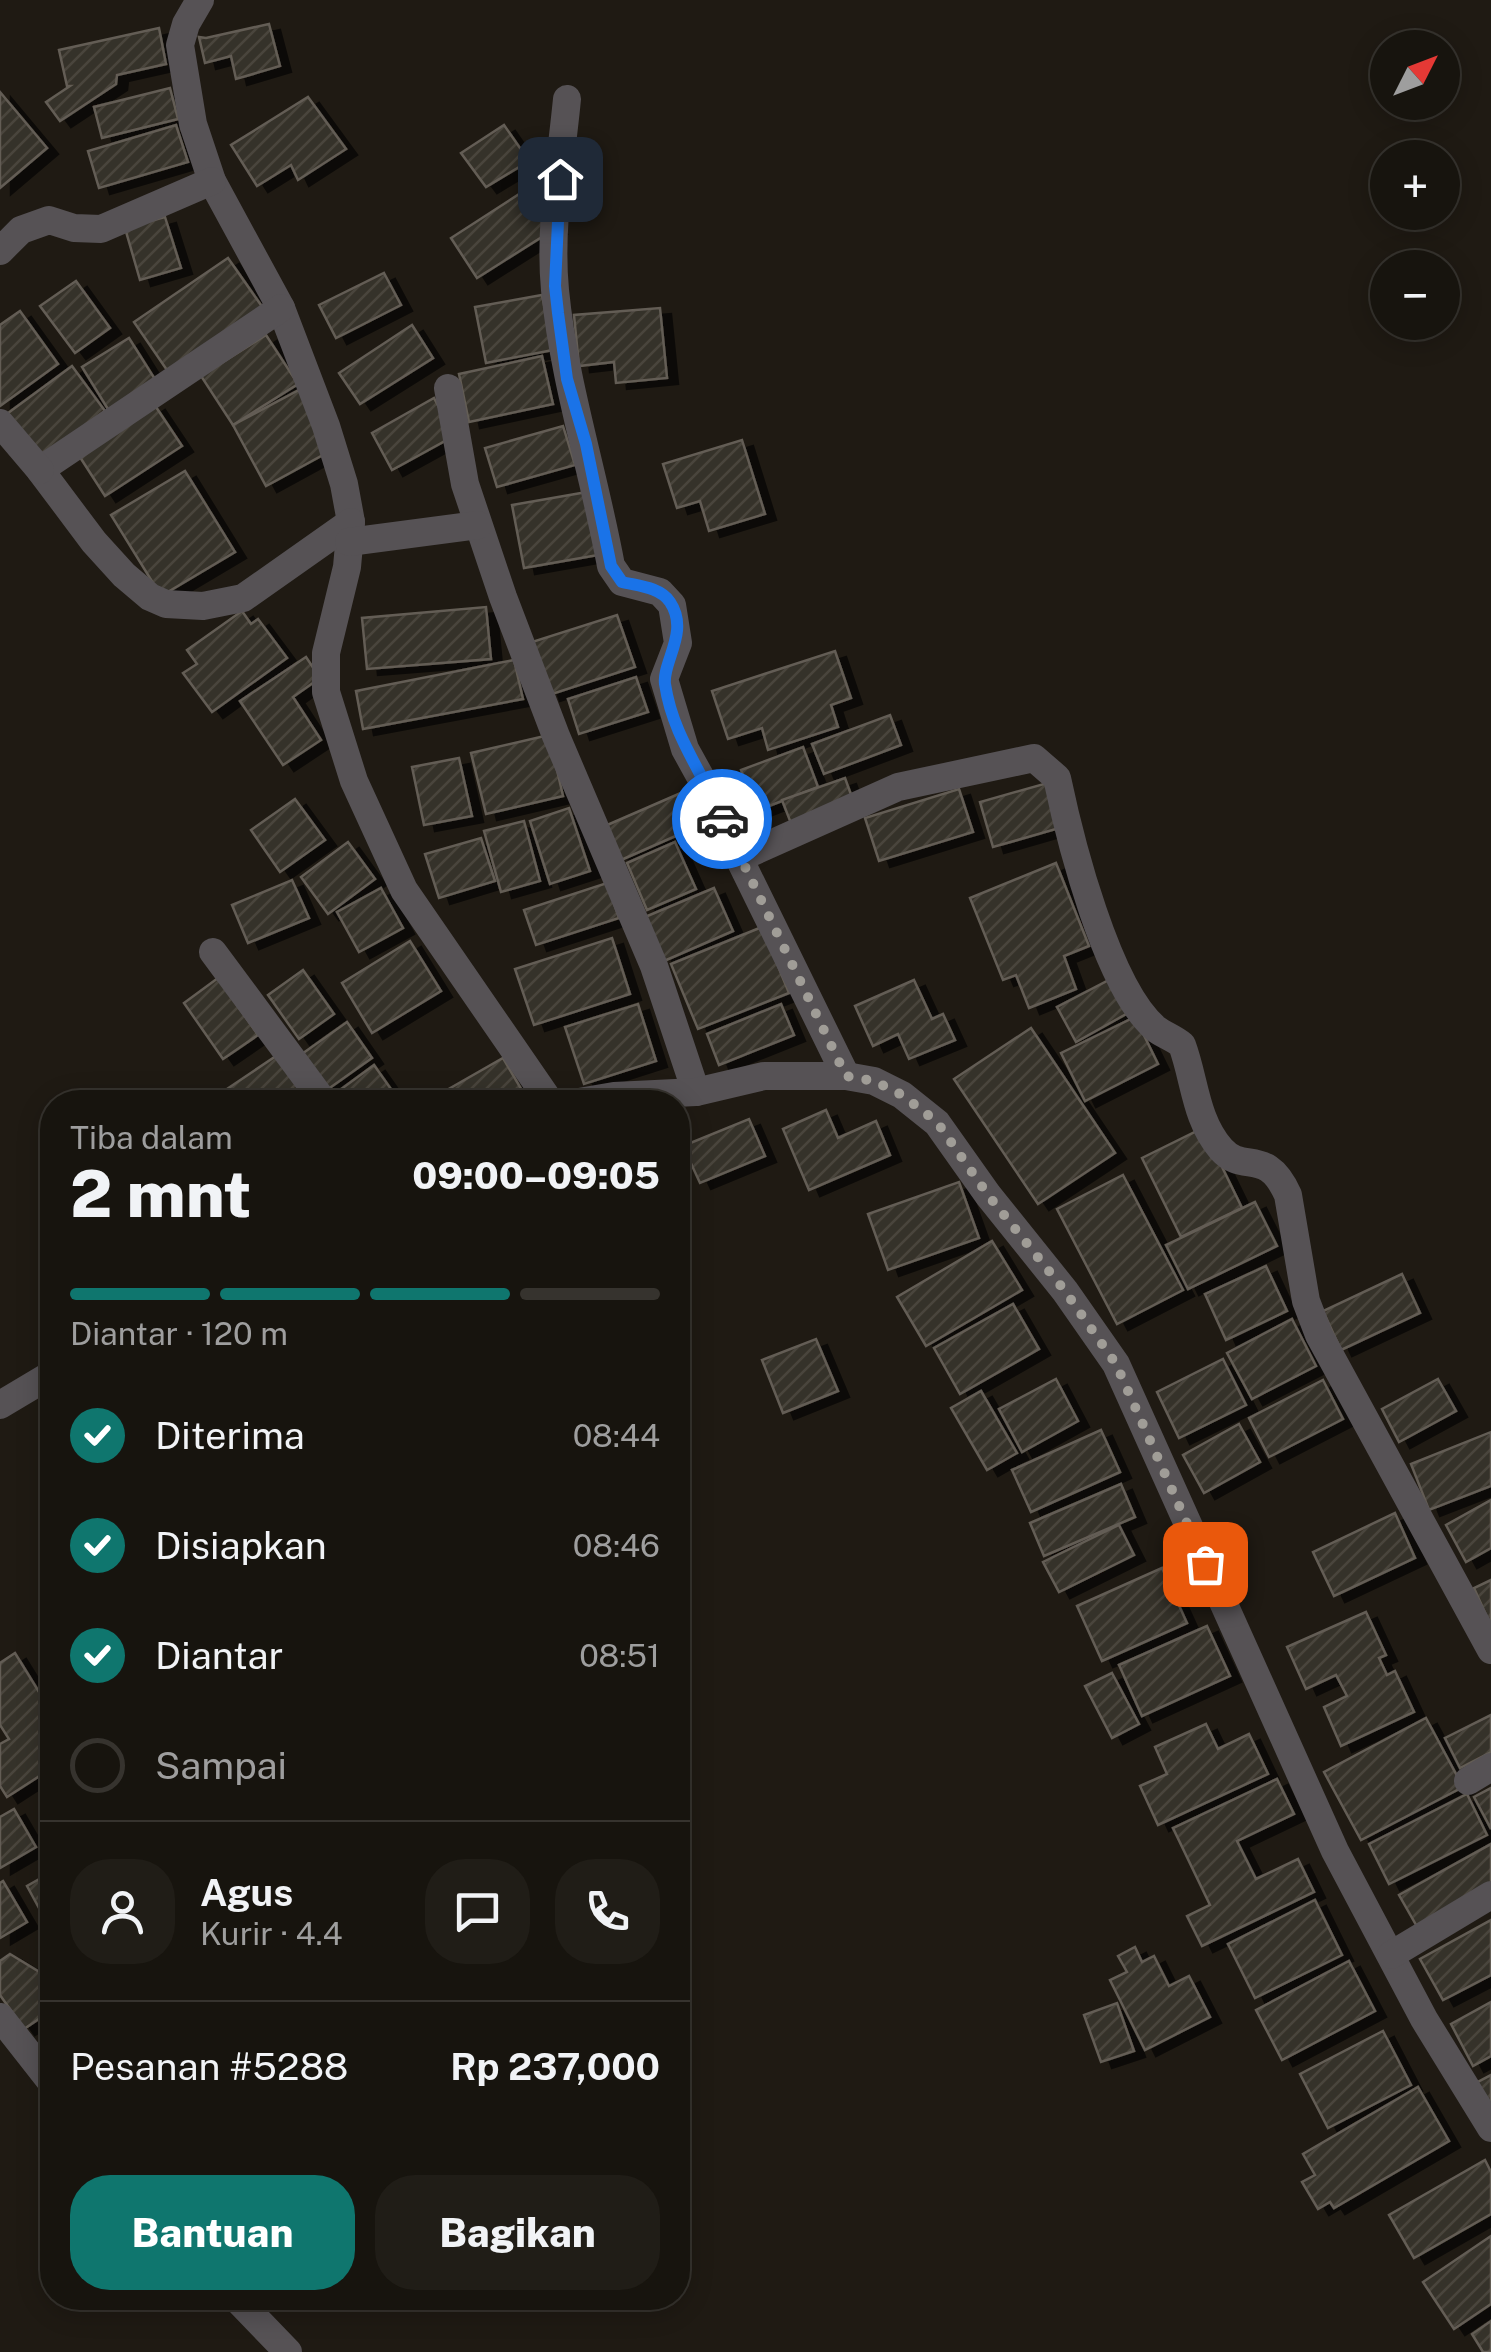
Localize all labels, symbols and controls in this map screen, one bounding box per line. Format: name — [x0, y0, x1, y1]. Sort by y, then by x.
north arrow — [1370, 30, 1460, 120]
map controls — [1370, 30, 1460, 340]
pin — [518, 137, 603, 222]
button: + — [1370, 140, 1460, 230]
icon: home — [533, 152, 588, 207]
button: − — [1370, 250, 1460, 340]
courier — [672, 769, 772, 869]
icon: car — [695, 792, 750, 847]
text: Tiba dalam — [70, 1119, 233, 1156]
text: 09:00–09:05 — [412, 1153, 660, 1198]
text: 2 mnt — [70, 1155, 251, 1232]
text: Diantar · 120 m — [70, 1315, 288, 1352]
icon: check — [70, 1408, 125, 1463]
text: Diterima — [155, 1413, 305, 1458]
text: 08:44 — [573, 1417, 660, 1454]
icon: check — [70, 1518, 125, 1573]
pin — [1163, 1522, 1248, 1607]
text: Disiapkan — [155, 1523, 327, 1568]
text: 08:46 — [573, 1527, 660, 1564]
icon: bag — [1178, 1537, 1233, 1592]
icon: check — [70, 1628, 125, 1683]
text: Diantar — [155, 1633, 283, 1678]
text: 08:51 — [579, 1637, 660, 1674]
text: Sampai — [155, 1743, 287, 1788]
button: person — [70, 1859, 175, 1964]
button: chat — [425, 1859, 530, 1964]
button: phone — [555, 1859, 660, 1964]
text: Agus — [200, 1870, 293, 1915]
text: Kurir · 4.4 — [200, 1915, 343, 1952]
text: Pesanan #5288 — [70, 2044, 348, 2089]
text: Rp 237,000 — [450, 2044, 660, 2089]
button: Bantuan — [70, 2175, 355, 2290]
button: Bagikan — [375, 2175, 660, 2290]

